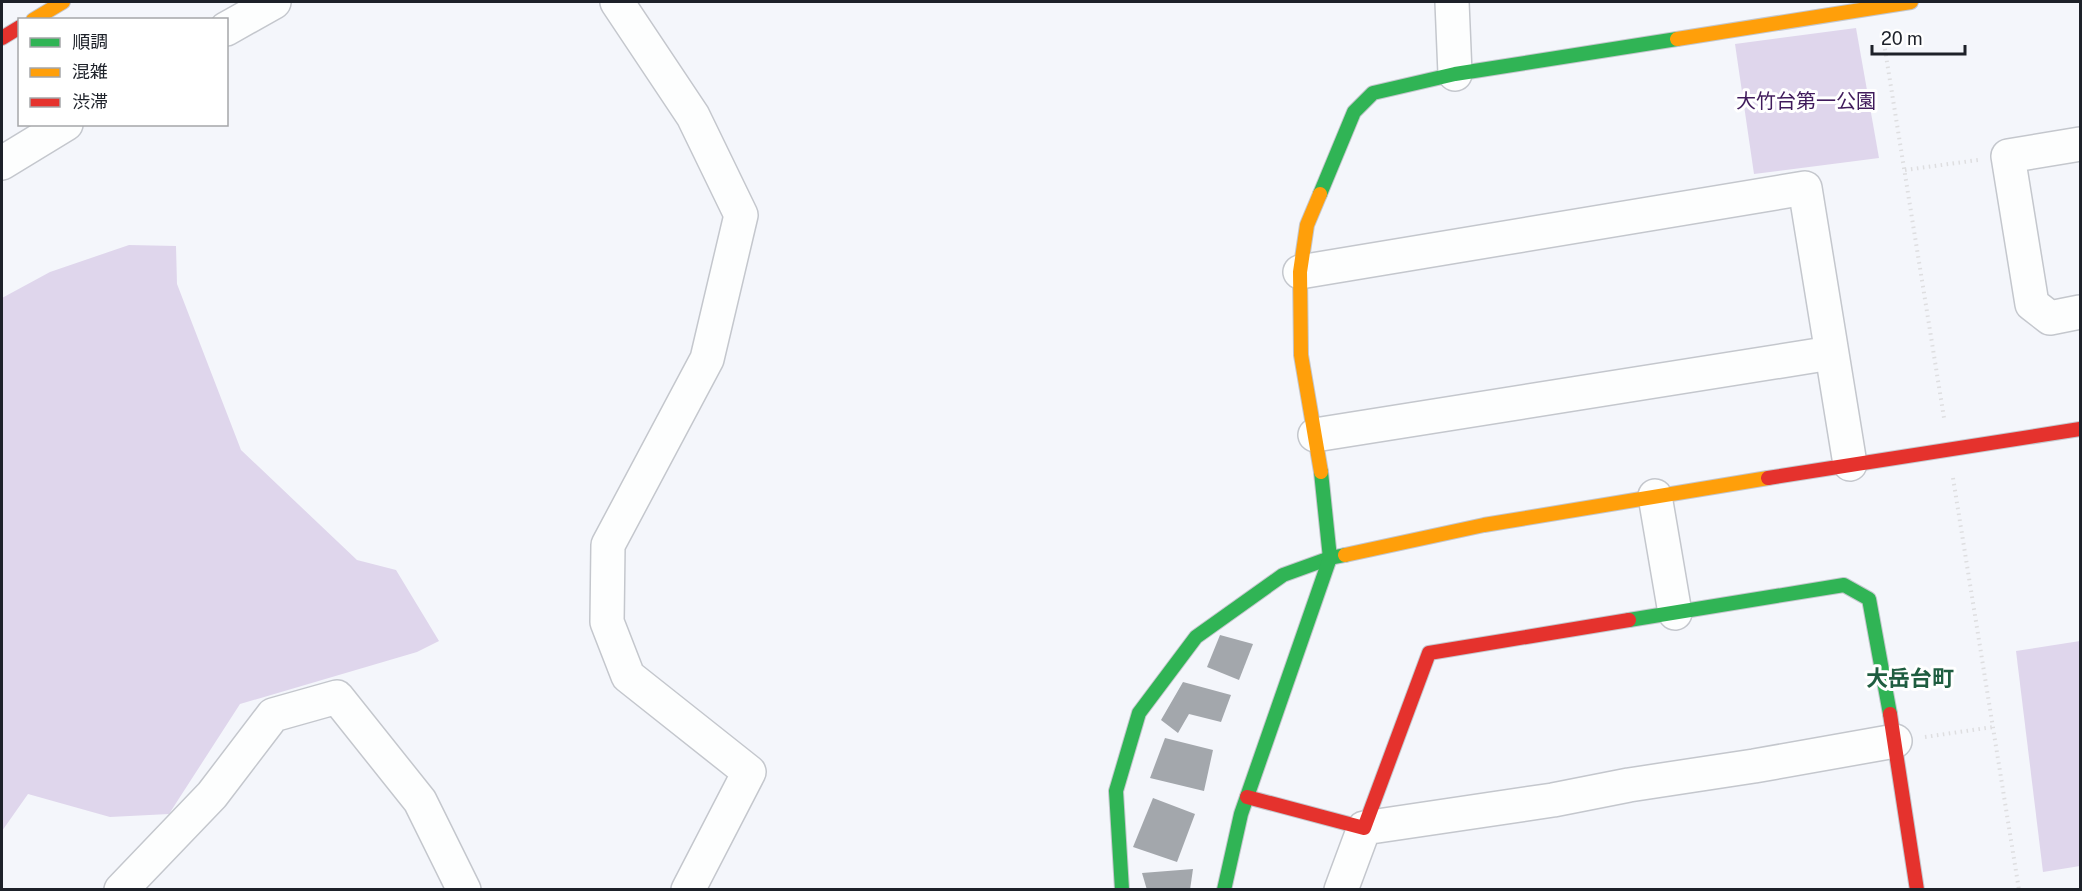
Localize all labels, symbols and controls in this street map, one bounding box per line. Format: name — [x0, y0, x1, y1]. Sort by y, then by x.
legend — [18, 18, 228, 126]
scale bar — [1872, 18, 1965, 56]
text: 20 m — [1881, 28, 1923, 49]
text: 順調 — [72, 31, 108, 52]
text: 混雑 — [72, 61, 108, 82]
park label: 大竹台第一公園 — [1736, 89, 1876, 113]
text: 渋滞 — [72, 91, 108, 112]
district label: 大岳台町 — [1866, 665, 1954, 691]

